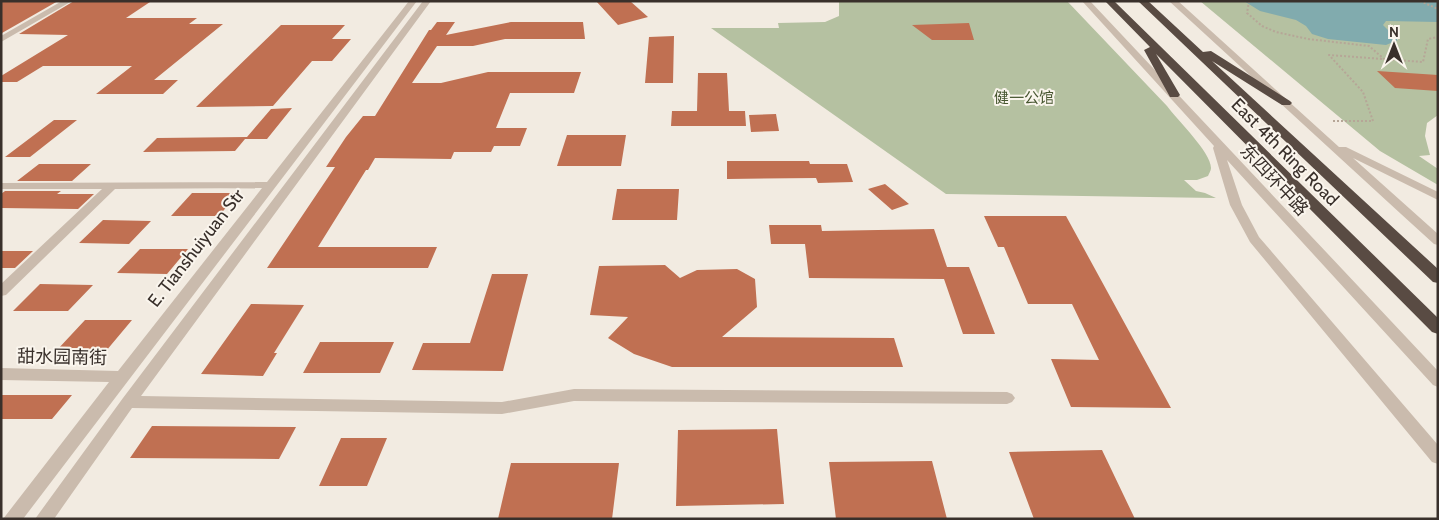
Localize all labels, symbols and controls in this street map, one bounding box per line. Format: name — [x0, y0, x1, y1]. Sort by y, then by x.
north arrow — [1369, 20, 1419, 70]
text: N — [1389, 23, 1399, 41]
park label: 健一公馆 — [994, 89, 1054, 107]
street label: East 4th Ring Road — [1227, 94, 1343, 210]
street label: 东四环中路 — [1235, 140, 1313, 220]
street label: E. Tianshuiyuan Str — [143, 184, 249, 311]
street label: 甜水园南街 — [17, 345, 107, 369]

